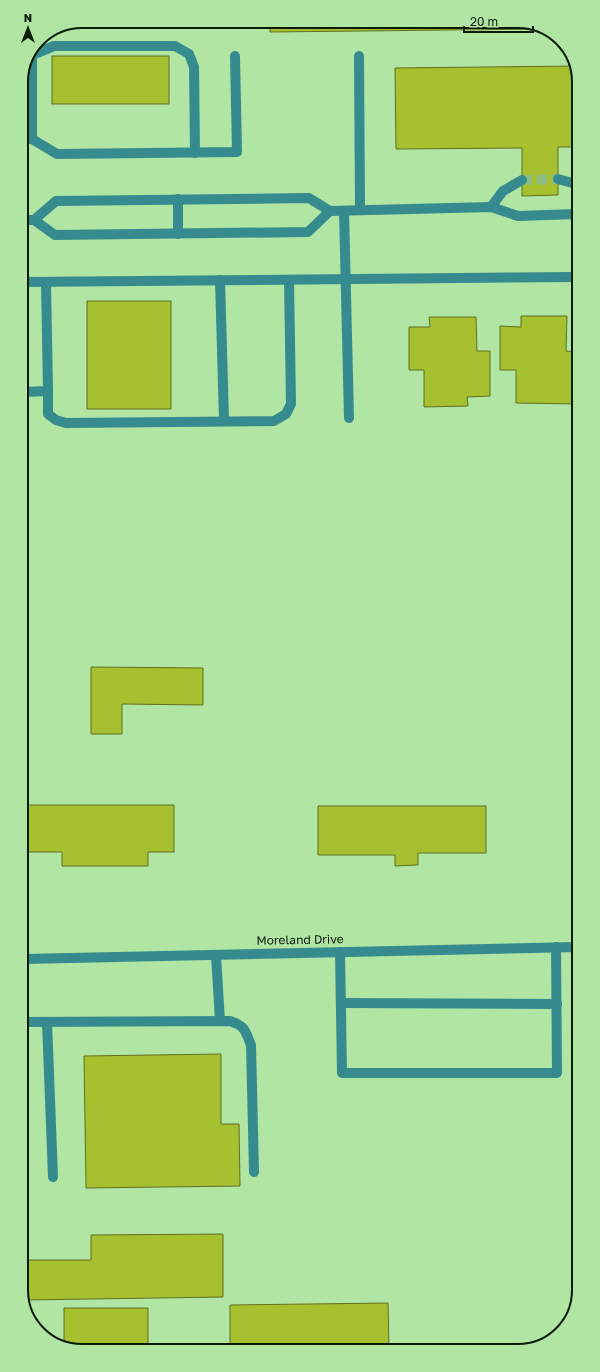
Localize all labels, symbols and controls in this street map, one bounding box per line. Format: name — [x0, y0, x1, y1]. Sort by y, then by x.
north arrow — [8, 8, 48, 48]
scale bar — [464, 8, 533, 34]
text: N — [24, 11, 32, 24]
text: 20 m — [470, 14, 498, 29]
street label: Moreland Drive — [256, 931, 344, 948]

